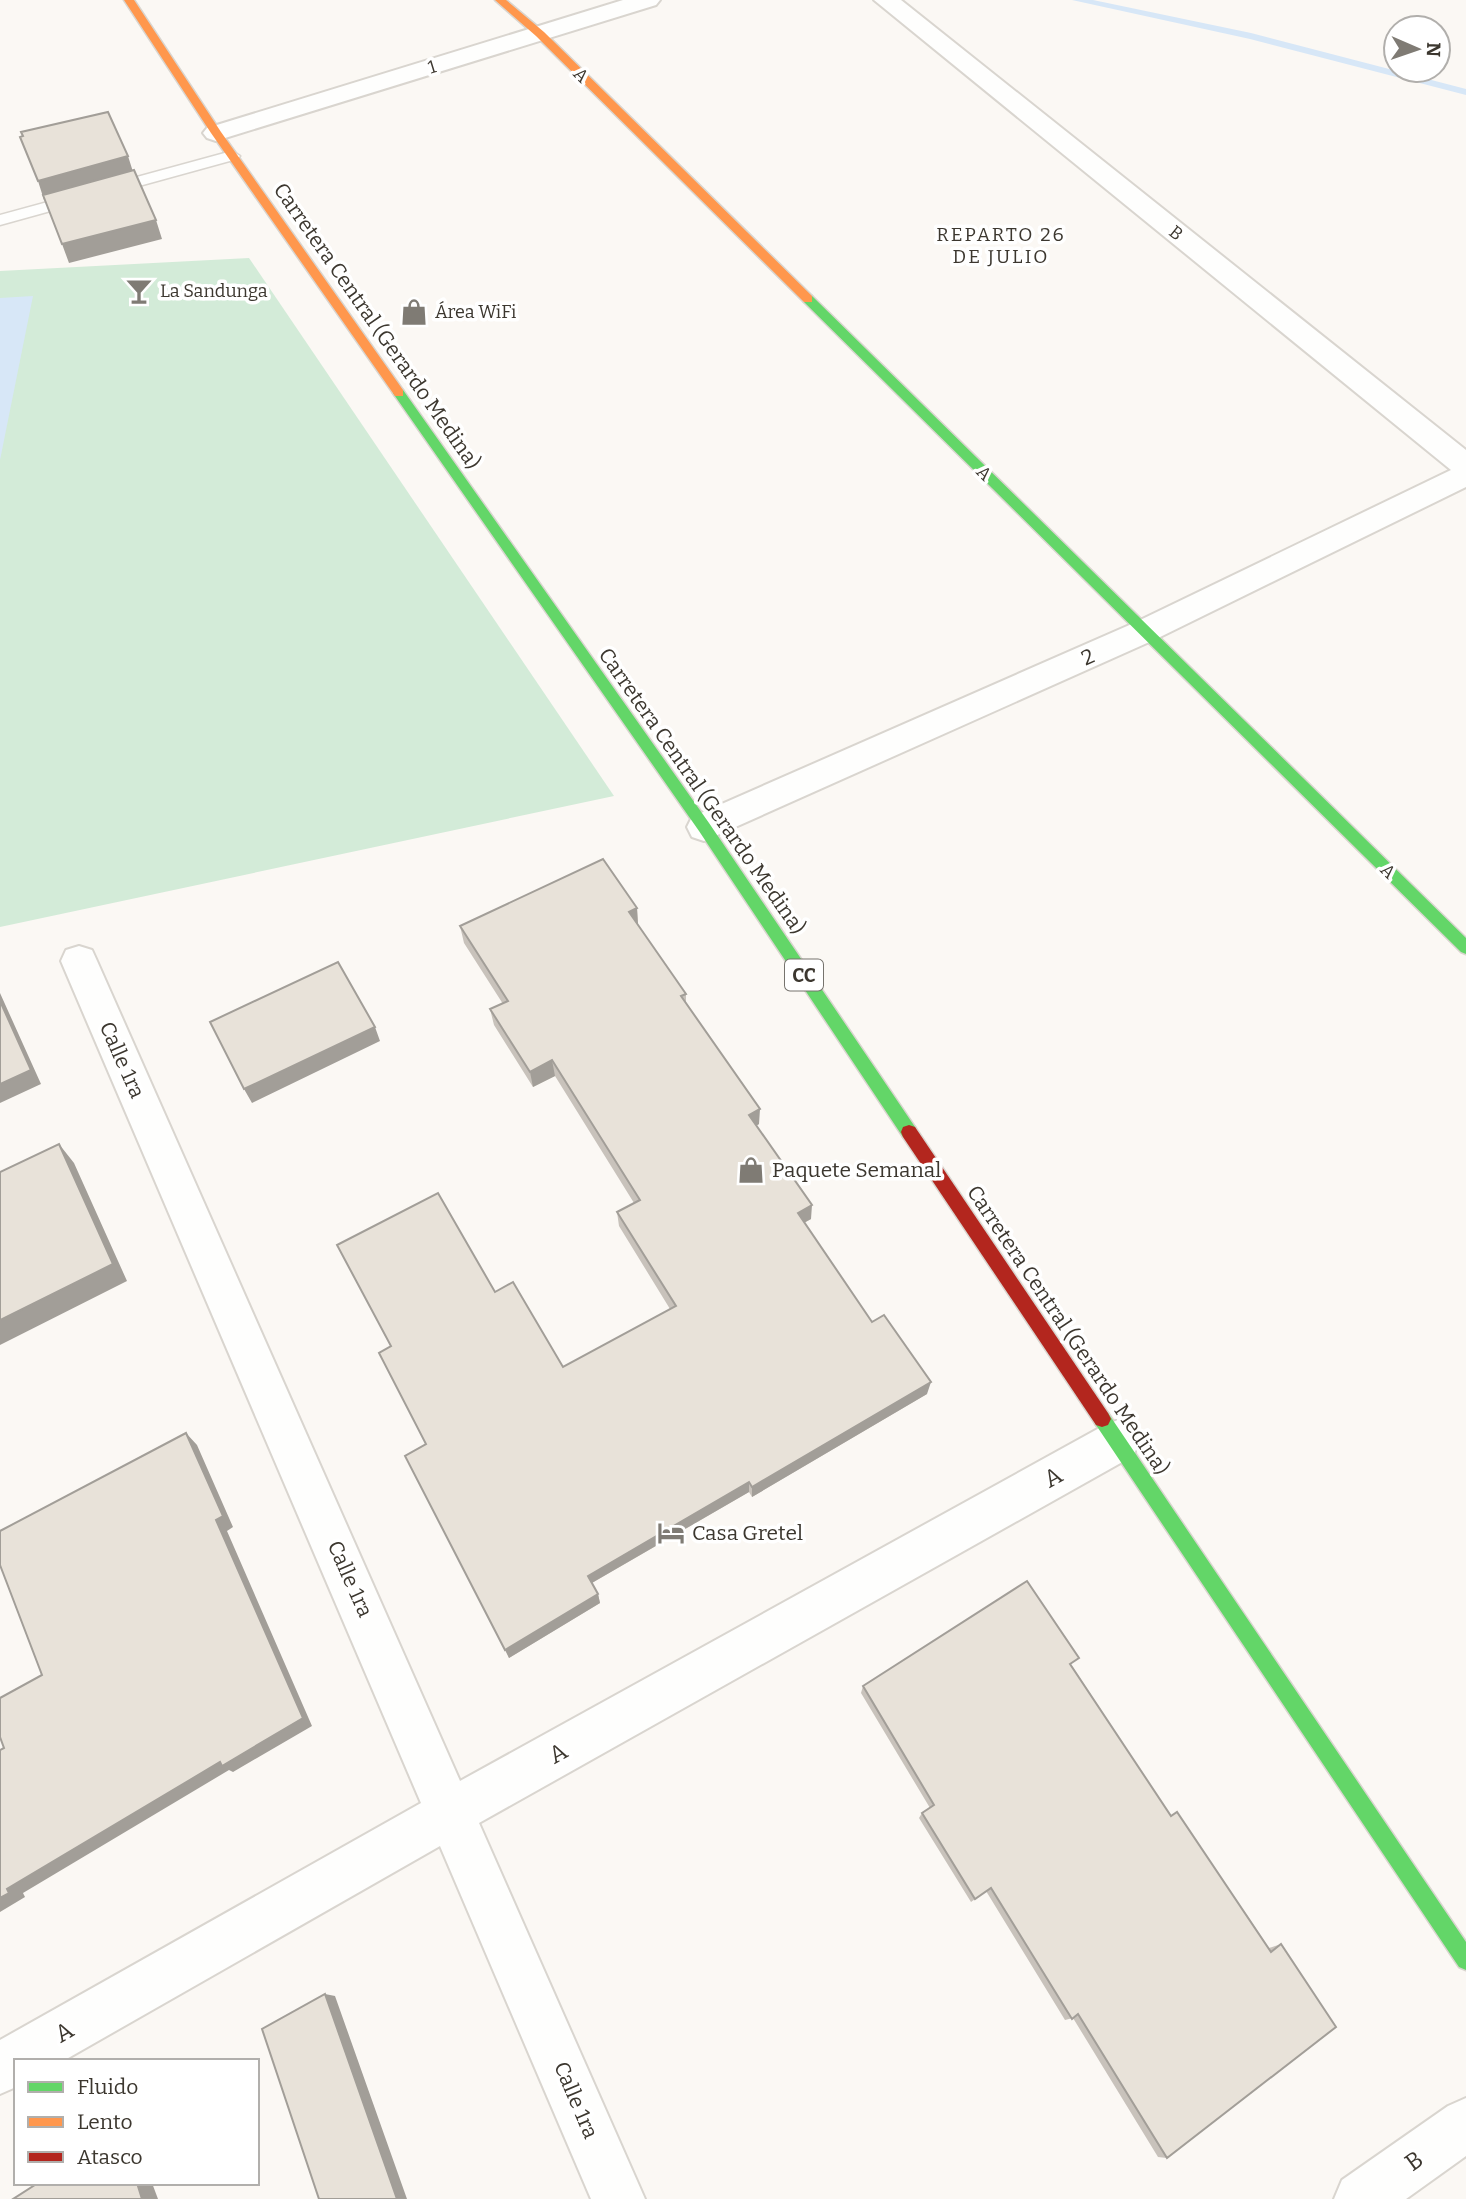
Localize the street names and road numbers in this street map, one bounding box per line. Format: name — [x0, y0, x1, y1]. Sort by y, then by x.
street label: 1 — [425, 55, 439, 79]
street label: A — [569, 63, 593, 87]
street label: Carretera Central (Gerardo Medina) — [268, 178, 486, 474]
street label: B — [1165, 221, 1187, 245]
street label: A — [972, 461, 996, 485]
street label: Carretera Central (Gerardo Medina) — [593, 643, 811, 939]
street label: 2 — [1077, 643, 1099, 671]
street label: A — [1376, 859, 1400, 883]
road number: CC — [785, 959, 823, 990]
street label: Calle 1ra — [94, 1018, 151, 1103]
street label: Carretera Central (Gerardo Medina) — [961, 1180, 1175, 1480]
street label: A — [1039, 1461, 1067, 1493]
street label: Calle 1ra — [322, 1537, 379, 1622]
street label: A — [544, 1737, 572, 1769]
street label: A — [50, 2016, 78, 2048]
street label: Calle 1ra — [548, 2058, 604, 2143]
street label: B — [1400, 2145, 1428, 2177]

